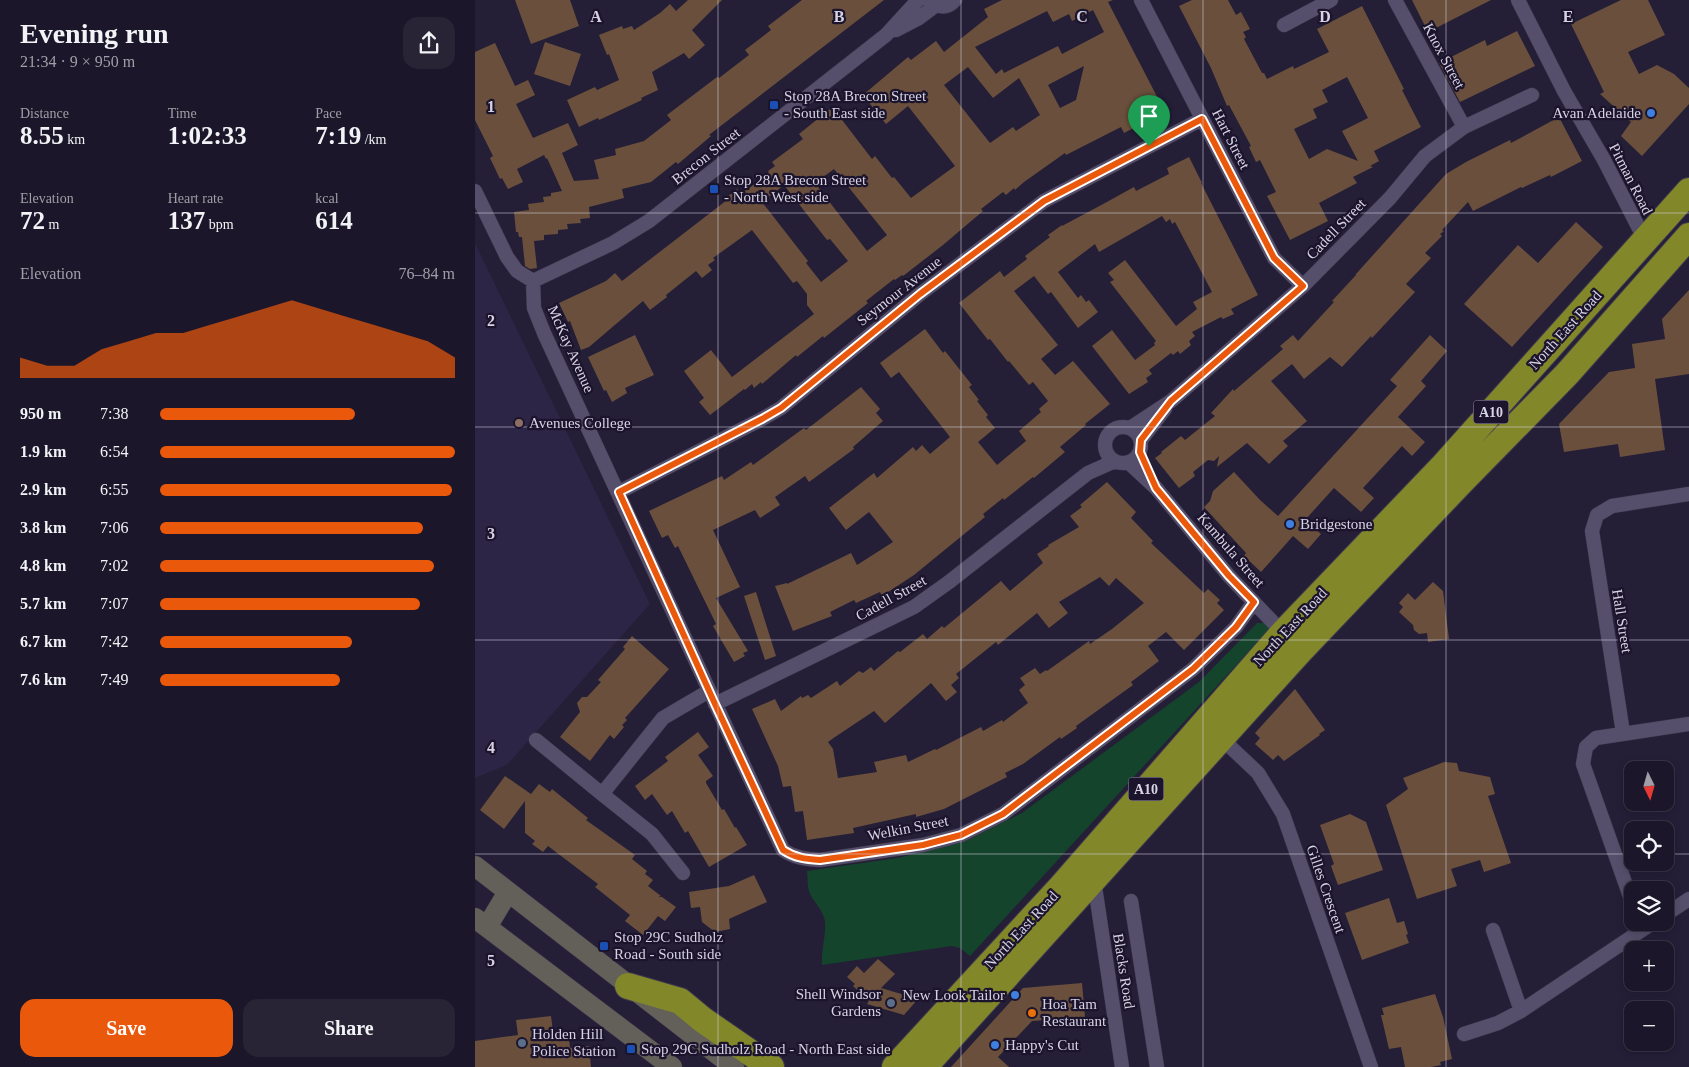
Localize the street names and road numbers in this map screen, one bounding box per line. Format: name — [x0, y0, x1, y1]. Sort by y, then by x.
street label: Knox Street — [1420, 20, 1468, 92]
street label: Hart Street — [1209, 106, 1253, 173]
street label: Brecon Street — [669, 124, 744, 188]
street label: Pitman Road — [1606, 141, 1656, 218]
street label: Cadell Street — [1303, 195, 1369, 263]
street label: Seymour Avenue — [854, 253, 945, 329]
street label: North East Road — [1526, 287, 1605, 373]
street label: McKay Avenue — [545, 303, 597, 395]
road number: A10 — [1473, 401, 1509, 424]
street label: Kambula Street — [1194, 509, 1268, 591]
street label: Cadell Street — [853, 572, 930, 624]
street label: North East Road — [1250, 585, 1330, 669]
street label: Hall Street — [1609, 588, 1635, 655]
road number: A10 — [1129, 778, 1163, 801]
street label: Welkin Street — [866, 812, 950, 844]
street label: Gilles Crescent — [1303, 843, 1349, 936]
street label: North East Road — [981, 888, 1061, 972]
street label: Blacks Road — [1110, 932, 1138, 1010]

